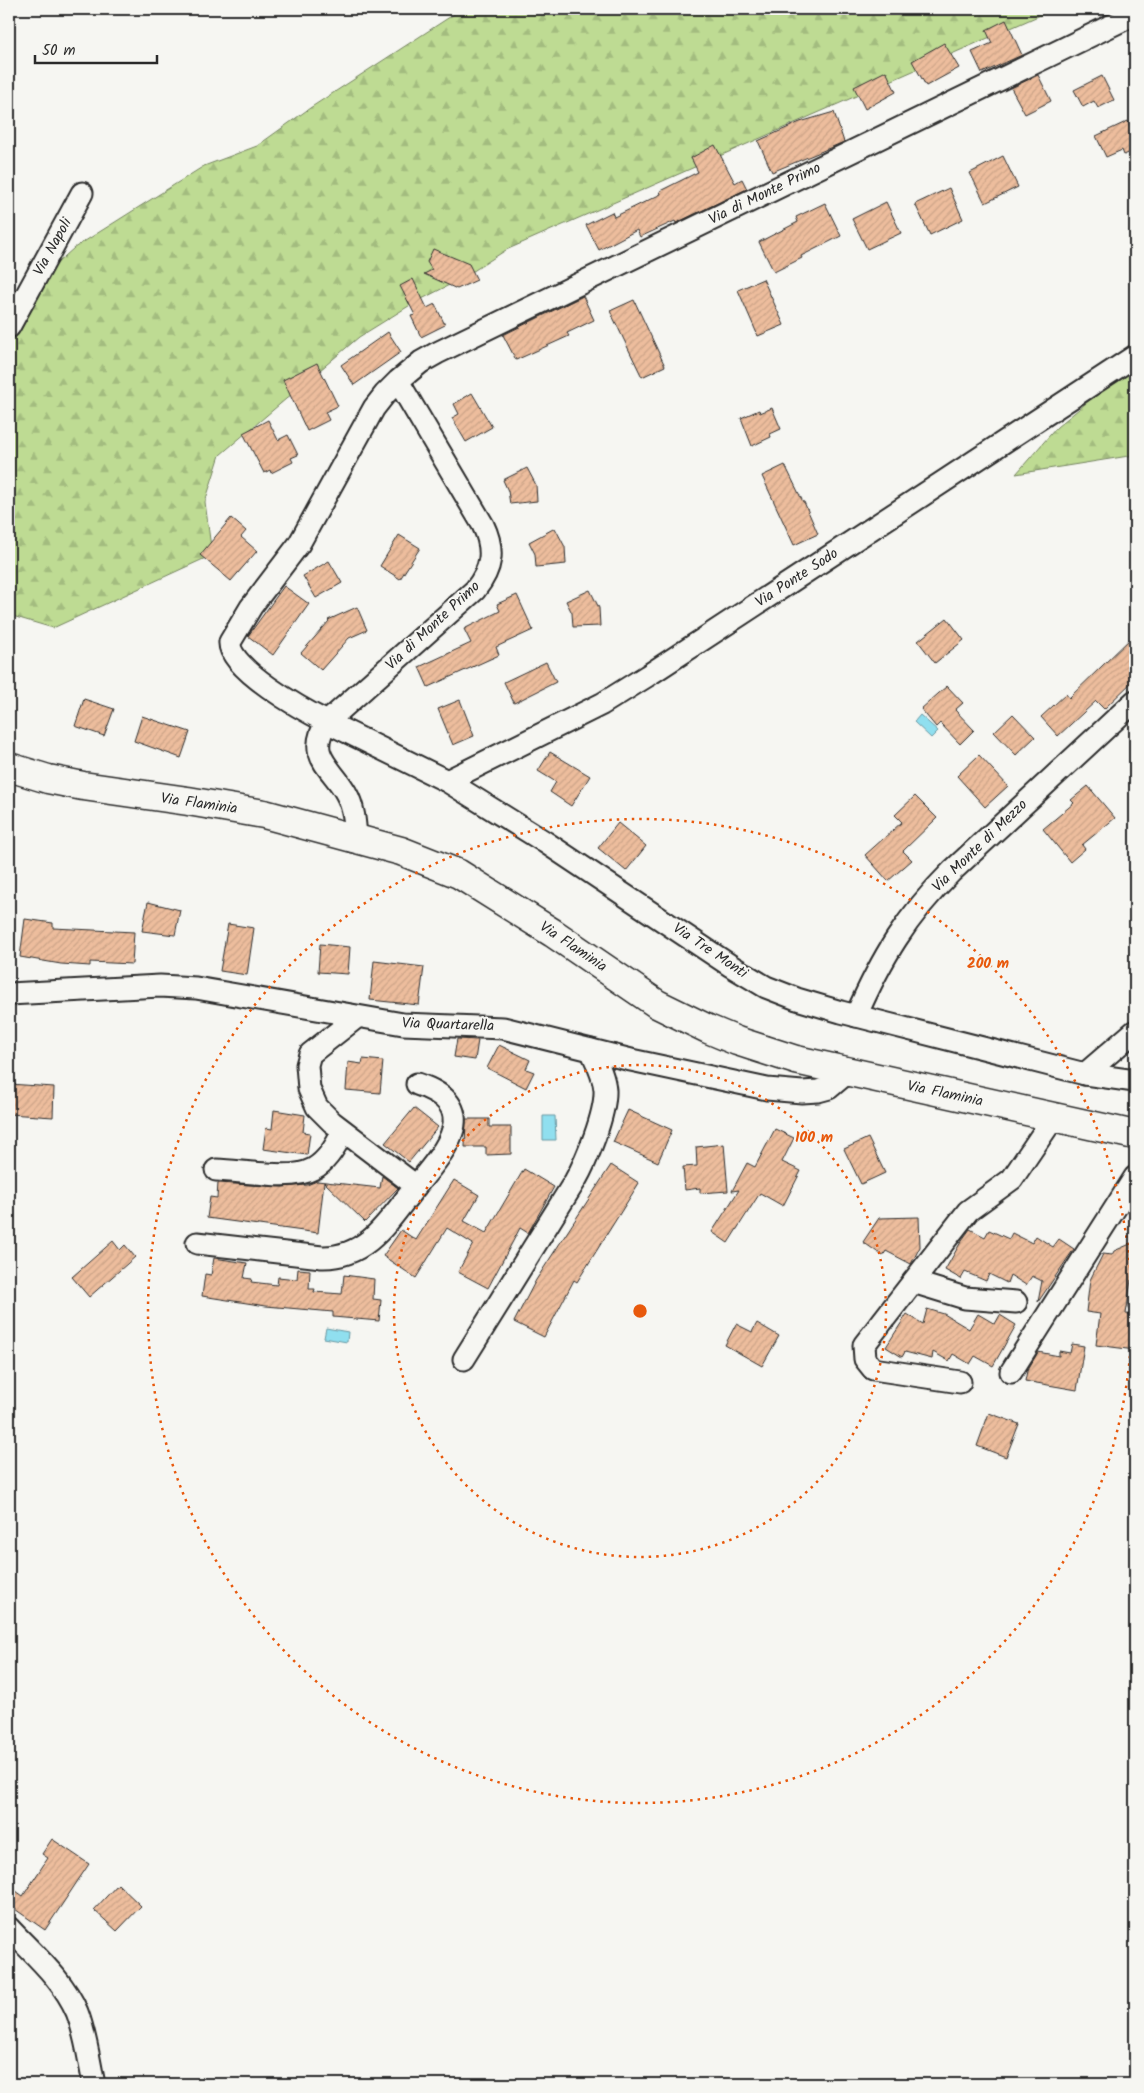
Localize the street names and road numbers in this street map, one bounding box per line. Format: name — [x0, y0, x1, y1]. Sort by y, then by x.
street label: Via di Monte Primo — [705, 156, 825, 232]
street label: Via Napoli — [27, 212, 79, 280]
street label: Via Ponte Sodo — [751, 542, 844, 614]
street label: Via di Monte Primo — [380, 575, 486, 676]
street label: Via Flaminia — [159, 787, 239, 821]
street label: Via Monte di Mezzo — [927, 794, 1034, 898]
street label: Via Flaminia — [534, 915, 612, 979]
street label: Via Tre Monti — [667, 917, 754, 986]
street label: Via Quartarella — [401, 1011, 495, 1039]
street label: Via Flaminia — [905, 1074, 985, 1114]

